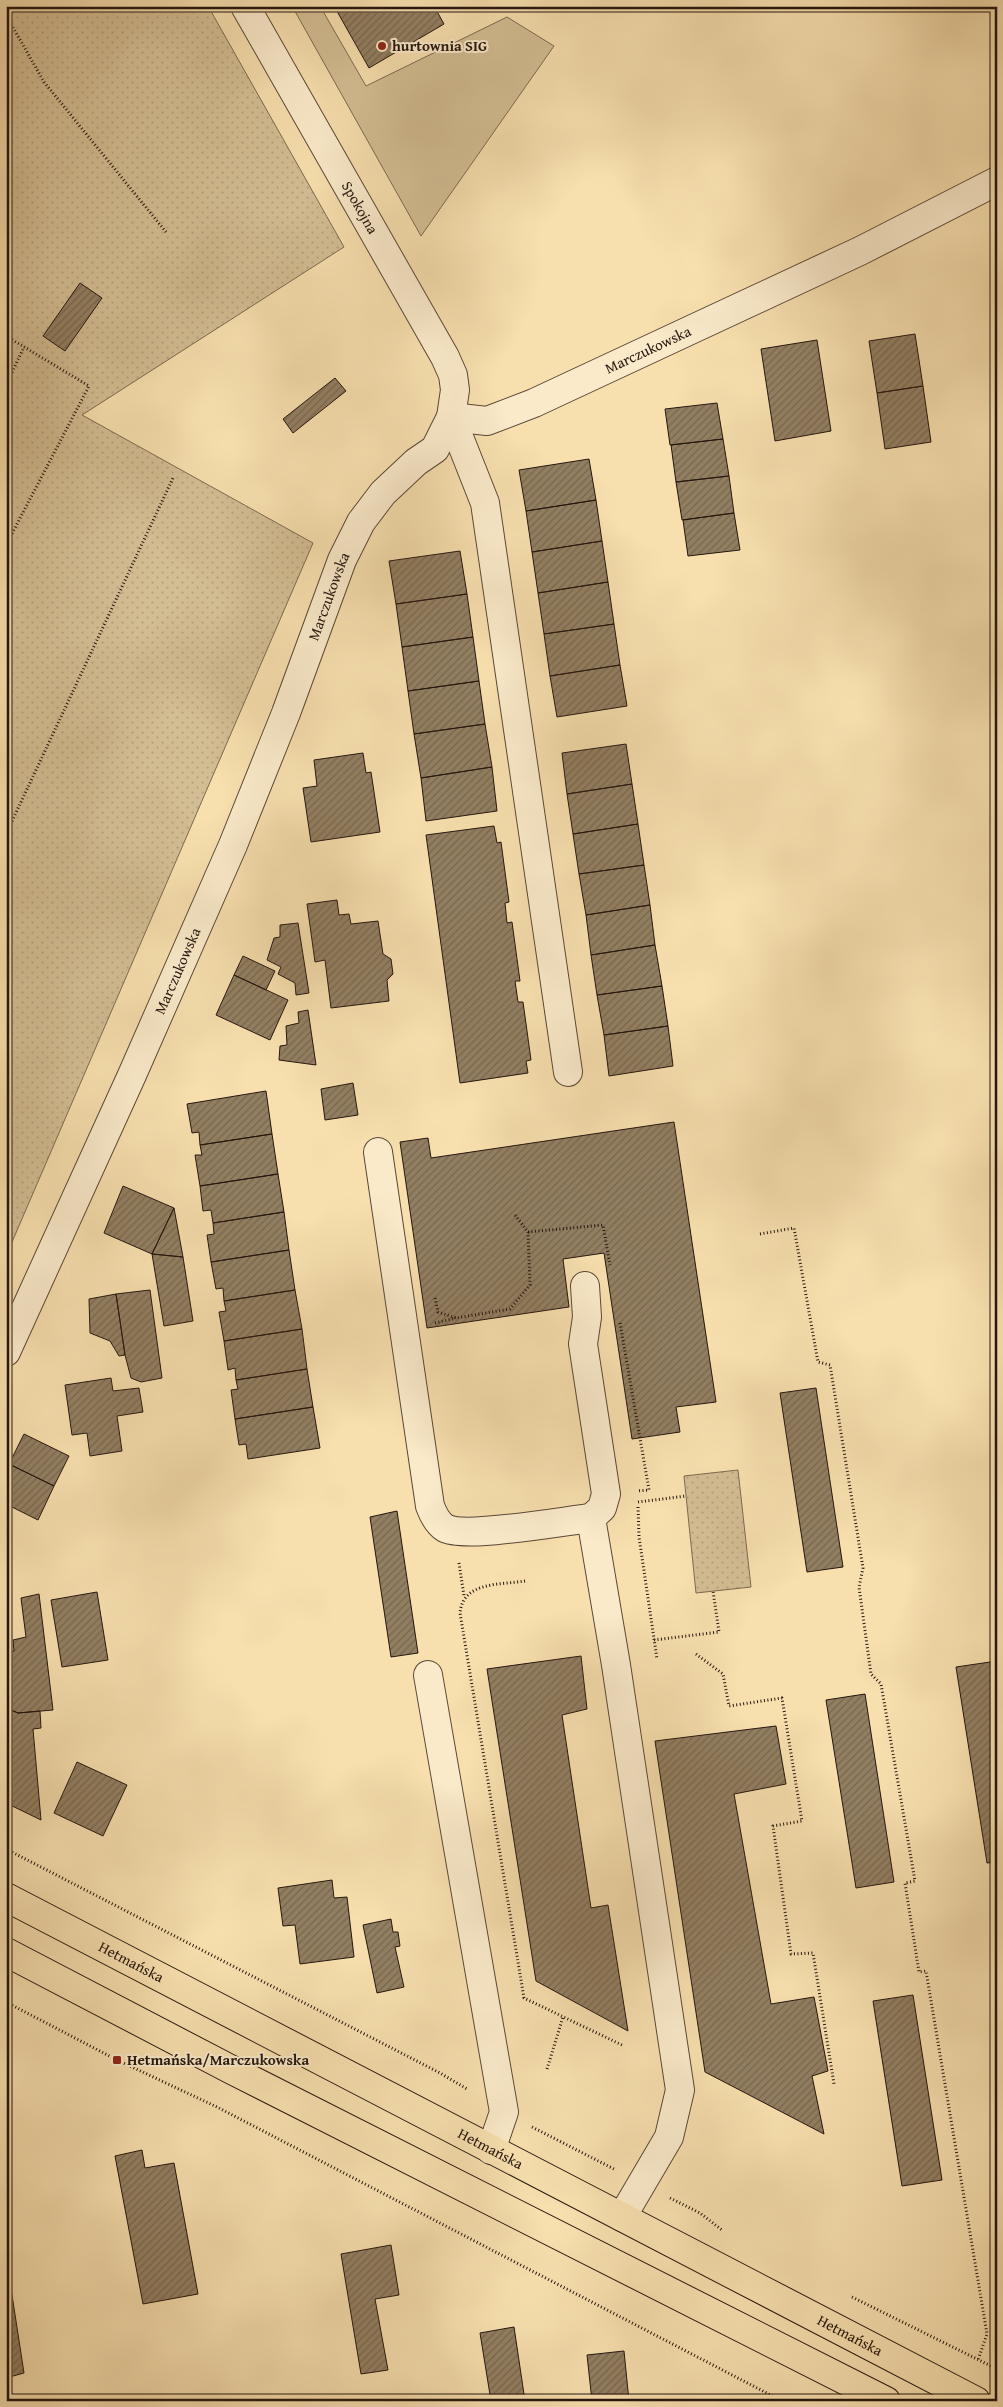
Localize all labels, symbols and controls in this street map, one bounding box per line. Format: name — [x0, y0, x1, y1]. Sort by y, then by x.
place label: hurtownia SIG — [392, 35, 487, 56]
marker: hurtownia SIG — [376, 40, 388, 52]
street label: Spokojna — [337, 177, 384, 238]
street label: Marczukowska — [601, 320, 694, 379]
street label: Marczukowska — [302, 548, 354, 643]
street label: Marczukowska — [149, 924, 206, 1017]
street label: Hetmańska — [95, 1936, 168, 1987]
place label: Hetmańska/Marczukowska — [127, 2049, 309, 2070]
marker: Hetmańska/Marczukowska — [111, 2054, 123, 2066]
street label: Hetmańska — [454, 2123, 527, 2174]
street label: Hetmańska — [814, 2309, 886, 2361]

